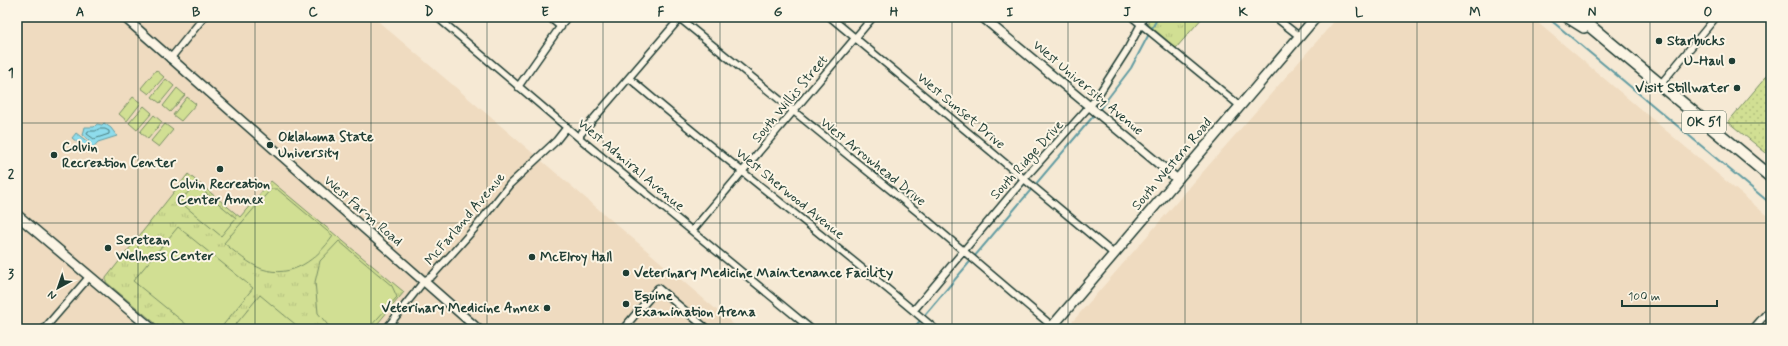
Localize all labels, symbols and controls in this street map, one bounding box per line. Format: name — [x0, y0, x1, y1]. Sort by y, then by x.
text: A — [76, 4, 84, 21]
text: B — [192, 4, 201, 21]
text: C — [308, 4, 318, 21]
text: D — [425, 4, 434, 21]
text: E — [541, 4, 549, 21]
text: F — [658, 4, 665, 21]
text: G — [774, 4, 783, 21]
text: H — [890, 4, 899, 21]
text: I — [1007, 4, 1014, 21]
text: J — [1123, 4, 1131, 21]
text: K — [1238, 4, 1248, 21]
text: L — [1355, 4, 1364, 21]
text: M — [1469, 4, 1481, 21]
text: N — [1588, 4, 1597, 21]
text: O — [1704, 4, 1713, 21]
place label: Starbucks — [1667, 32, 1726, 50]
street label: West University Avenue — [1029, 36, 1147, 140]
marker: Starbucks — [1654, 36, 1664, 46]
street label: South Willis Street — [748, 51, 832, 147]
place label: U-Haul — [1684, 52, 1725, 70]
marker: U-Haul — [1727, 56, 1737, 66]
text: 1 — [8, 65, 14, 82]
street label: West Sunset Drive — [913, 69, 1009, 153]
place label: Visit Stillwater — [1635, 79, 1730, 97]
marker: Visit Stillwater — [1732, 83, 1742, 93]
road number: OK 51 — [1682, 111, 1726, 133]
street label: West Arrowhead Drive — [816, 114, 930, 210]
street label: South Western Road — [1128, 114, 1216, 214]
street label: West Admiral Avenue — [574, 115, 688, 215]
street label: South Ridge Drive — [986, 116, 1068, 204]
place label: Oklahoma State University — [278, 128, 374, 162]
place label: Colvin Recreation Center — [62, 138, 177, 172]
marker: Oklahoma State University — [265, 140, 275, 150]
street label: West Sherwood Avenue — [732, 144, 848, 244]
marker: Colvin Recreation Center — [49, 150, 59, 160]
marker: Colvin Recreation Center Annex — [215, 164, 225, 174]
text: 2 — [8, 166, 15, 183]
street label: McFarland Avenue — [421, 168, 510, 269]
street label: West Farm Road — [320, 172, 406, 250]
place label: Colvin Recreation Center Annex — [170, 175, 270, 209]
place label: Seretean Wellness Center — [115, 231, 214, 265]
marker: Seretean Wellness Center — [103, 243, 113, 253]
place label: McElroy Hall — [540, 248, 612, 266]
marker: McElroy Hall — [527, 252, 537, 262]
place label: Veterinary Medicine Maintenance Facility — [634, 264, 893, 282]
text: 3 — [8, 266, 14, 283]
north arrow — [38, 268, 78, 308]
marker: Veterinary Medicine Maintenance Facility — [621, 268, 631, 278]
scale bar — [1622, 282, 1717, 308]
text: N — [45, 287, 60, 303]
place label: Equine Examination Arena — [634, 287, 756, 321]
text: 100 m — [1628, 289, 1660, 305]
place label: Veterinary Medicine Annex — [382, 299, 540, 317]
marker: Equine Examination Arena — [621, 299, 631, 309]
marker: Veterinary Medicine Annex — [542, 303, 552, 313]

